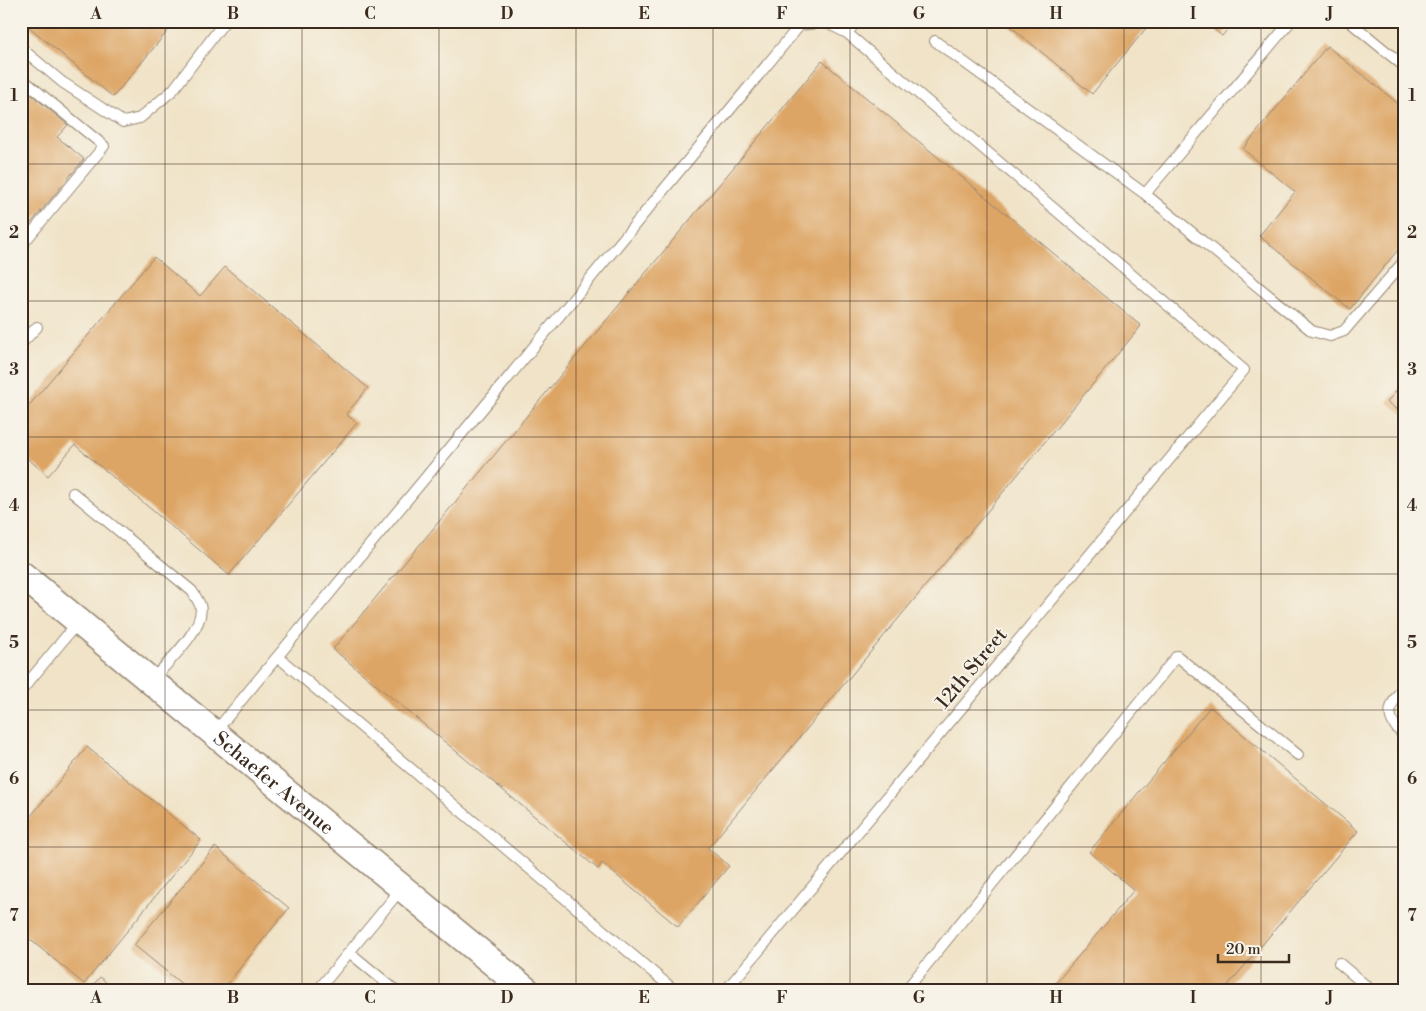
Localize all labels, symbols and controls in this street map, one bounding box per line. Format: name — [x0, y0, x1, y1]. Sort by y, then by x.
text: A — [89, 4, 102, 24]
text: B — [227, 4, 239, 24]
text: C — [364, 4, 376, 24]
text: D — [501, 4, 514, 24]
text: E — [638, 4, 650, 24]
text: F — [776, 4, 788, 24]
text: G — [913, 4, 926, 24]
text: H — [1049, 4, 1063, 24]
text: I — [1190, 4, 1196, 24]
text: J — [1325, 4, 1333, 24]
text: 1 — [10, 86, 18, 106]
text: 1 — [1408, 86, 1416, 106]
text: 2 — [9, 223, 19, 243]
text: 2 — [1407, 223, 1417, 243]
text: 3 — [9, 360, 19, 380]
text: 3 — [1407, 360, 1417, 380]
text: 4 — [9, 496, 20, 516]
text: 4 — [1407, 496, 1418, 516]
street label: 12th Street — [931, 623, 1013, 715]
text: 5 — [9, 633, 19, 653]
text: 5 — [1407, 633, 1417, 653]
street label: Schaefer Avenue — [208, 727, 339, 841]
text: 6 — [9, 769, 19, 789]
text: 6 — [1407, 769, 1417, 789]
text: 7 — [9, 906, 19, 926]
text: 7 — [1407, 906, 1417, 926]
scale bar — [1218, 931, 1290, 963]
text: 20 m — [1226, 940, 1261, 959]
text: A — [89, 988, 102, 1008]
text: B — [227, 988, 239, 1008]
text: C — [364, 988, 376, 1008]
text: D — [501, 988, 514, 1008]
text: E — [638, 988, 650, 1008]
text: F — [776, 988, 788, 1008]
text: G — [913, 988, 926, 1008]
text: H — [1049, 988, 1063, 1008]
text: I — [1190, 988, 1196, 1008]
text: J — [1325, 988, 1333, 1008]

